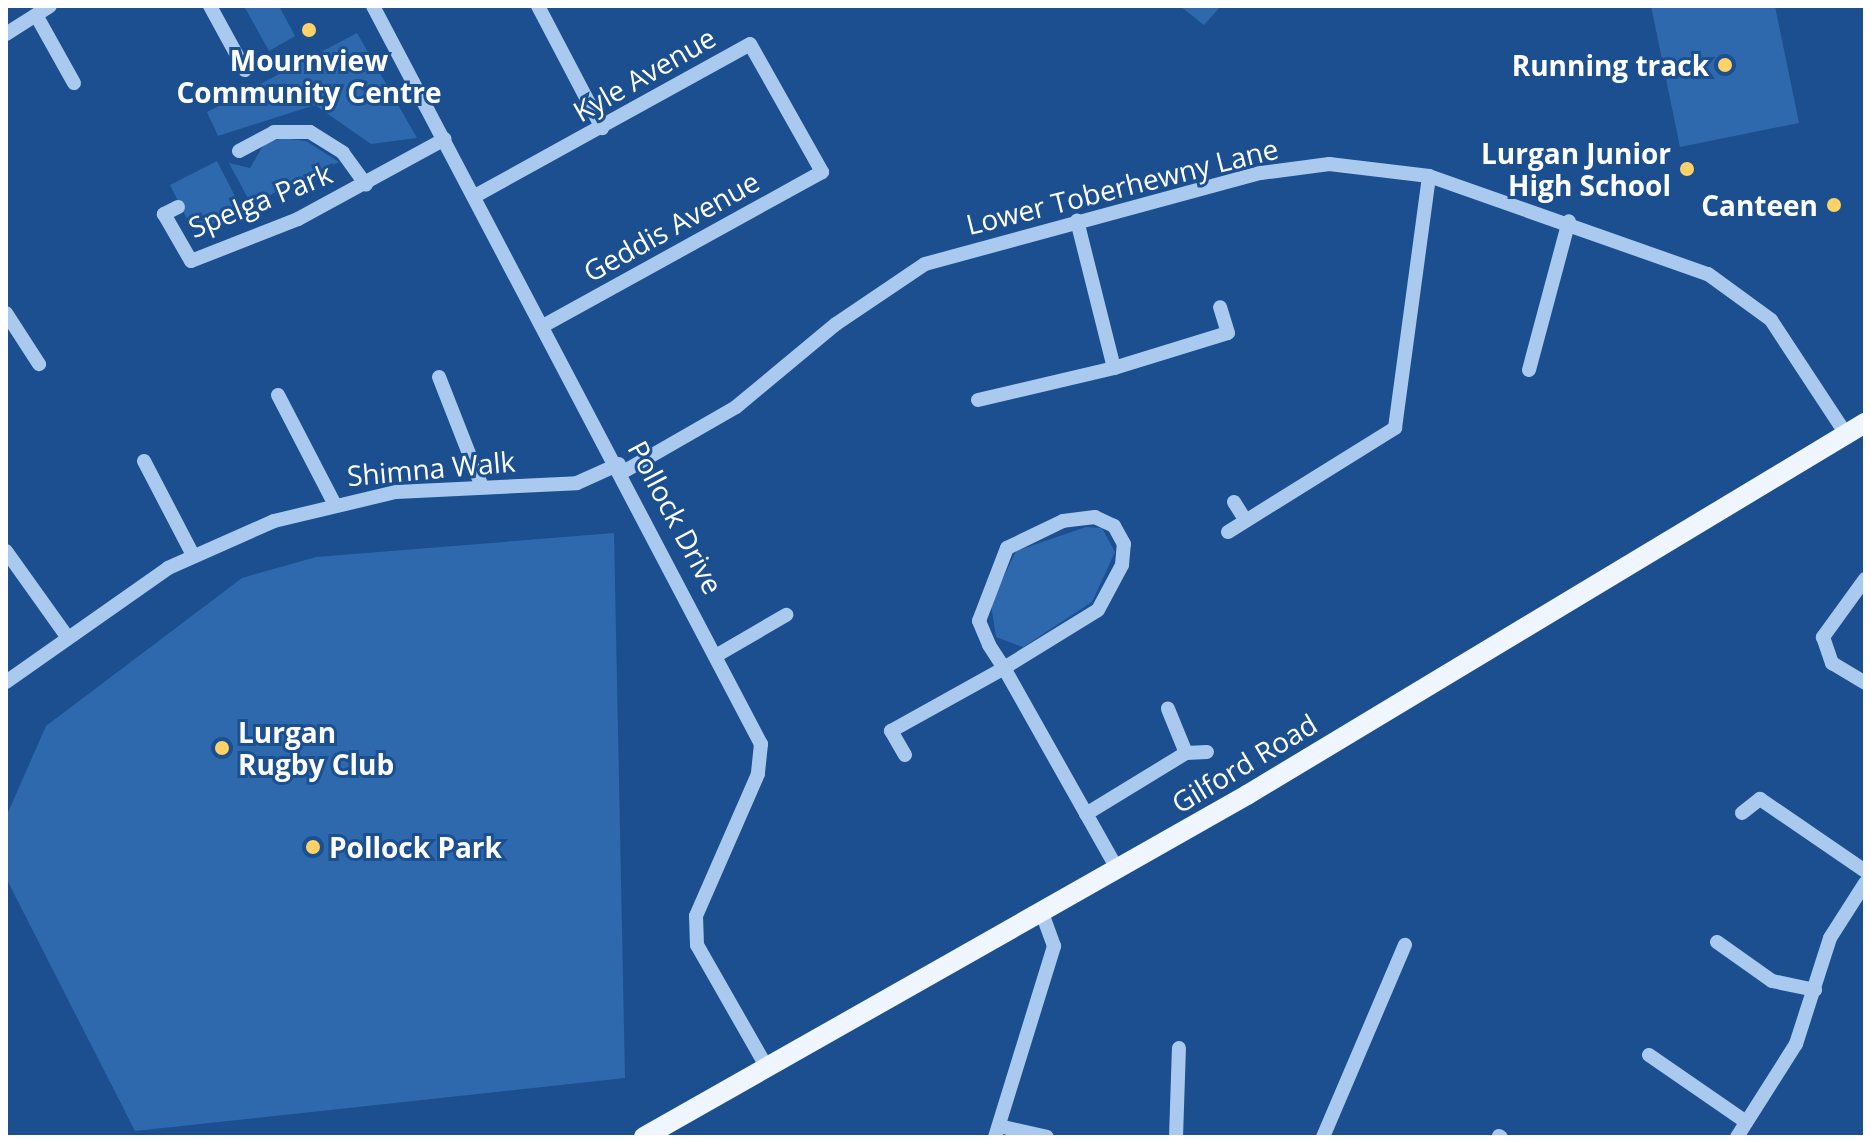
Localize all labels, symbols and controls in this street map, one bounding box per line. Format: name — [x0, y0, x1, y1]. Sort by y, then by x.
street label: Kyle Avenue — [567, 20, 721, 128]
marker: Mournview Community Centre — [300, 21, 318, 39]
place label: Mournview Community Centre — [176, 43, 442, 109]
place label: Running track — [1512, 48, 1709, 82]
marker: Running track — [1716, 56, 1734, 74]
street label: Lower Toberhewny Lane — [963, 131, 1281, 241]
place label: Lurgan Junior High School — [1481, 136, 1671, 202]
street label: Spelga Park — [183, 156, 337, 244]
marker: Lurgan Junior High School — [1678, 160, 1696, 178]
street label: Geddis Avenue — [577, 164, 765, 288]
place label: Canteen — [1701, 188, 1818, 222]
marker: Canteen — [1825, 196, 1843, 214]
street label: Pollock Drive — [622, 435, 730, 599]
street label: Shimna Walk — [346, 444, 516, 492]
street label: Gilford Road — [1165, 707, 1323, 819]
place label: Lurgan Rugby Club — [238, 715, 394, 781]
marker: Lurgan Rugby Club — [213, 739, 231, 757]
place label: Pollock Park — [329, 830, 502, 864]
marker: Pollock Park — [304, 838, 322, 856]

